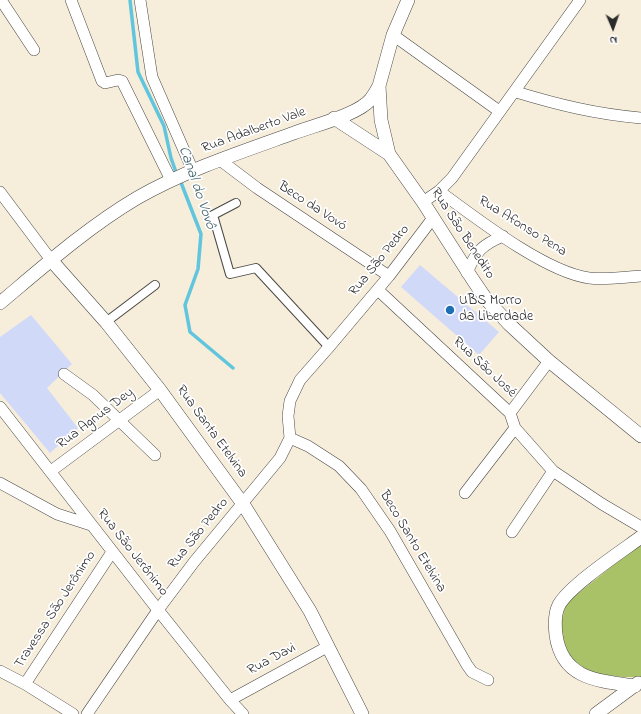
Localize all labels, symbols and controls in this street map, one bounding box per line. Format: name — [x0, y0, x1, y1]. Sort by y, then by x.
north arrow — [593, 8, 633, 48]
text: N — [609, 32, 617, 48]
street label: Rua Adalberto Vale — [200, 104, 308, 158]
water label: Canal do Vovô — [173, 144, 219, 232]
street label: Beco da Vovó — [275, 179, 349, 235]
street label: Rua São Benedito — [426, 185, 498, 283]
street label: Rua Afonso Pena — [475, 193, 569, 261]
street label: Rua São Pedro — [346, 222, 414, 300]
place label: UBS Morro da Liberdade — [459, 294, 533, 326]
marker: UBS Morro da Liberdade — [444, 304, 456, 316]
street label: Rua São José — [449, 334, 519, 402]
street label: Rua Santa Etelvina — [172, 382, 250, 482]
street label: Rua Agnus Dey — [54, 385, 138, 453]
street label: Beco Santo Etelvina — [375, 488, 449, 596]
street label: Rua São Pedro — [165, 495, 233, 573]
street label: Rua São Jerônimo — [93, 506, 171, 600]
street label: Travessa São Jerônimo — [12, 548, 100, 672]
street label: Rua Davi — [245, 640, 299, 680]

